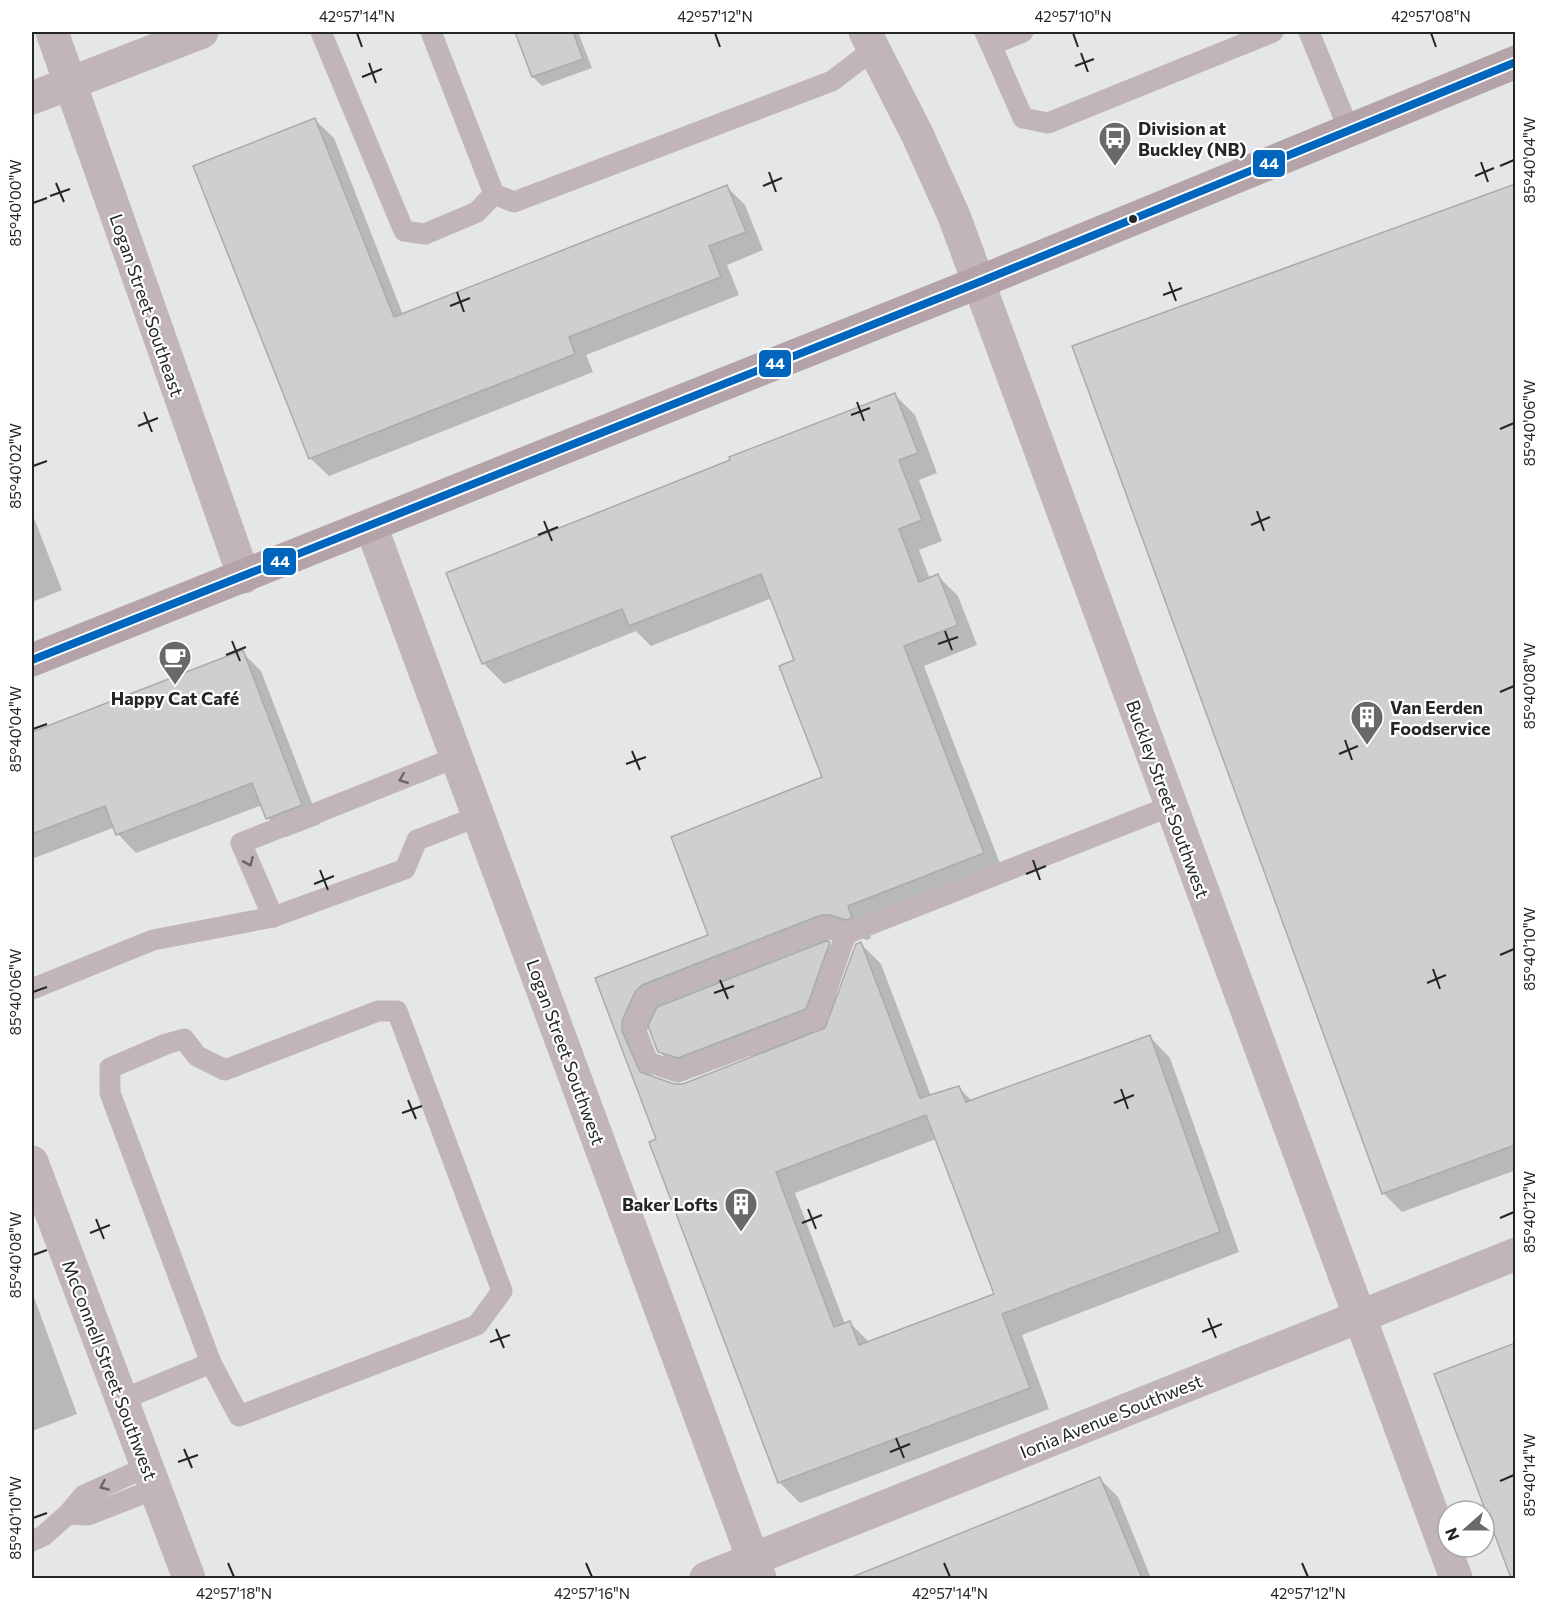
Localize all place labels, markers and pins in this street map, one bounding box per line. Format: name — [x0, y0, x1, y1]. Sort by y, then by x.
place label: Division at Buckley (NB) — [1138, 117, 1246, 160]
bus stop icon: Division at Buckley (NB) — [1097, 120, 1133, 167]
unlabelled marker — [1127, 213, 1139, 225]
cafe icon: Happy Cat Café — [157, 639, 193, 686]
place label: Happy Cat Café — [111, 687, 239, 709]
place label: Van Eerden Foodservice — [1390, 696, 1491, 739]
building icon: Van Eerden Foodservice — [1349, 699, 1385, 746]
building icon: Baker Lofts — [723, 1186, 759, 1233]
place label: Baker Lofts — [622, 1193, 718, 1215]

